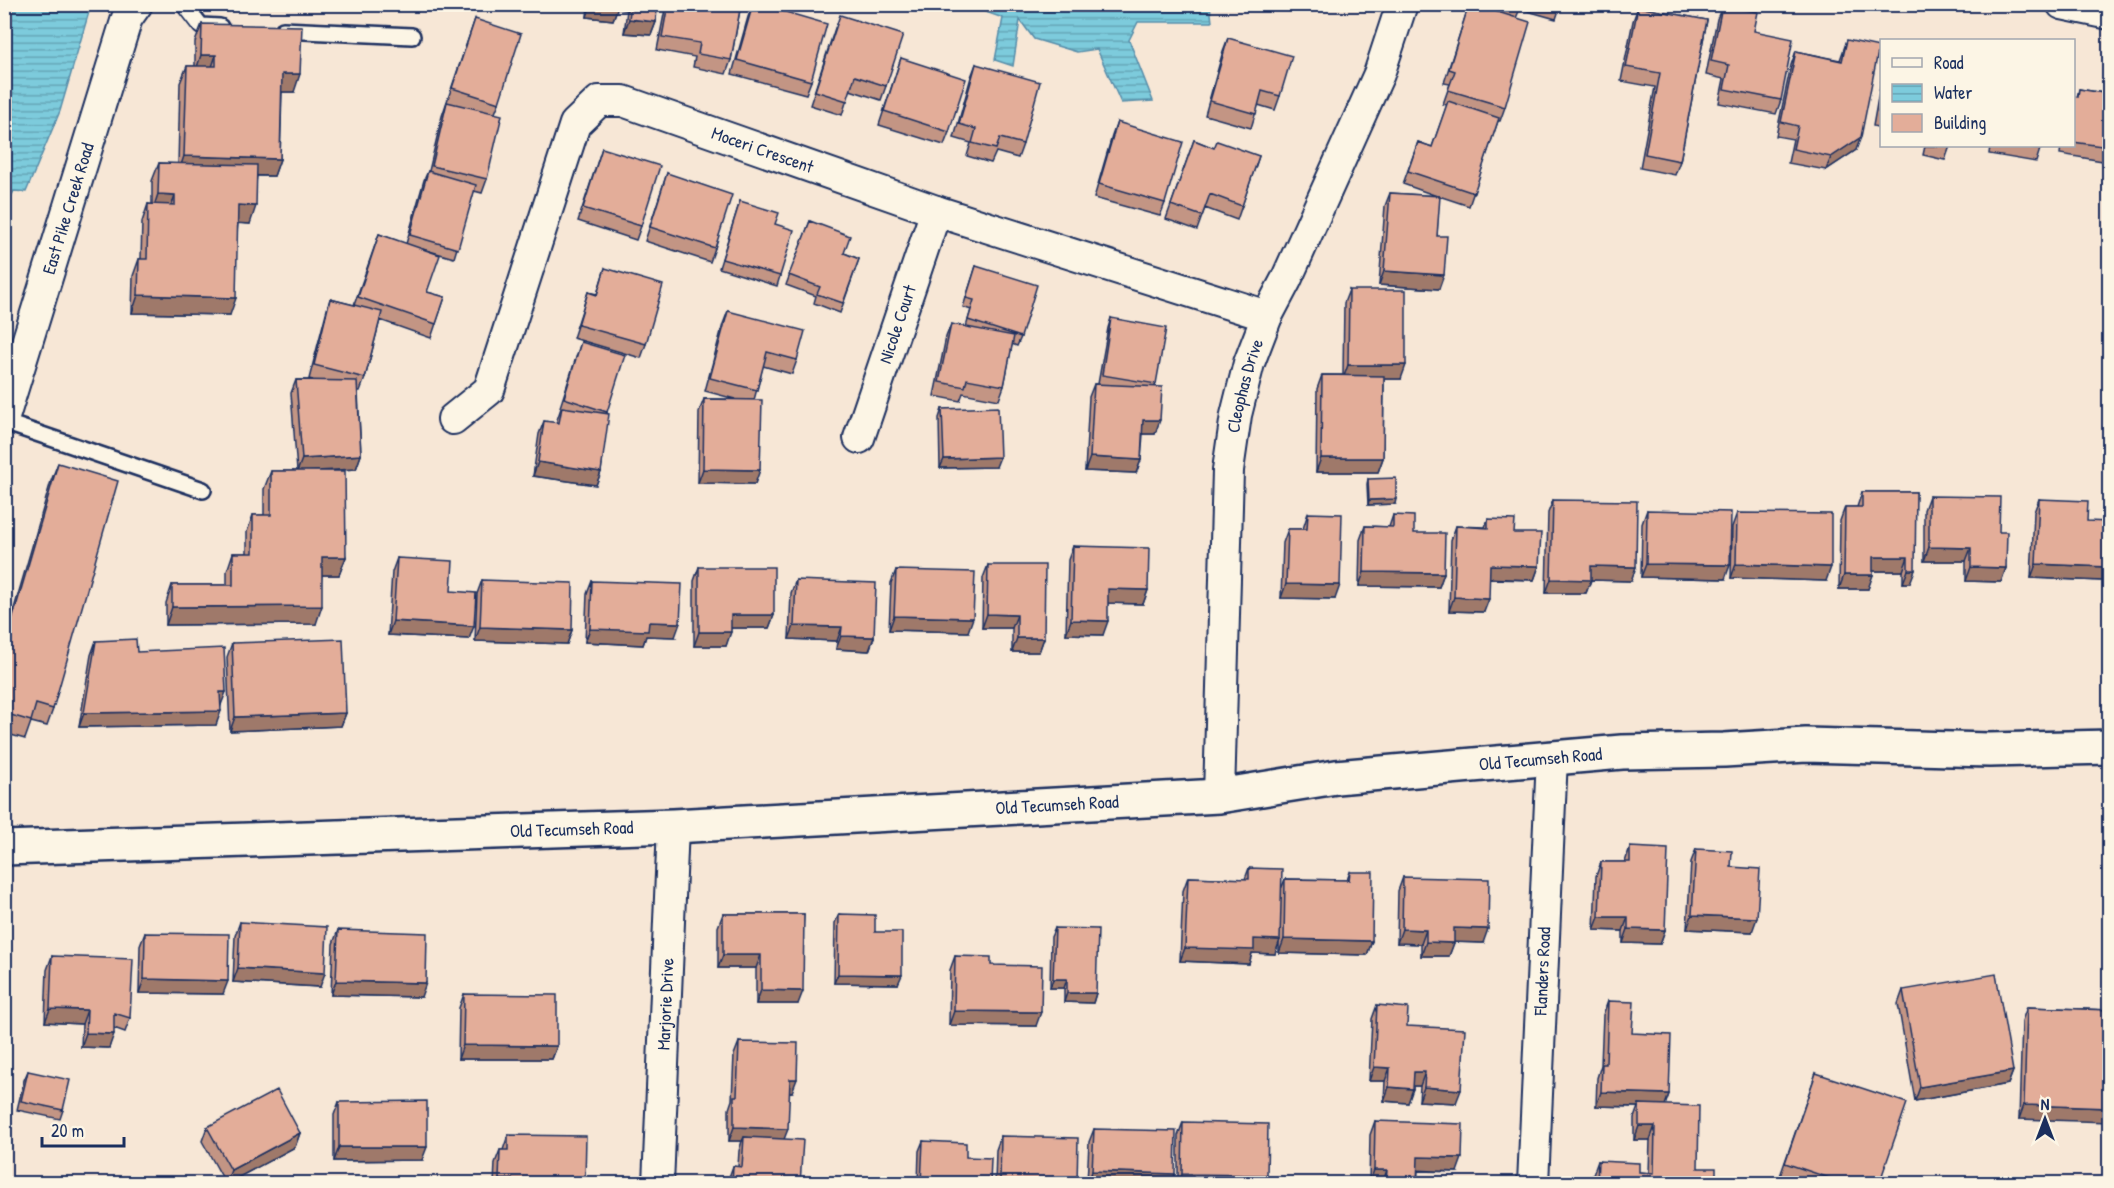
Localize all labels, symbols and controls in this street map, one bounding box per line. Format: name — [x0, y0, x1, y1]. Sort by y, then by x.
legend — [1880, 39, 2075, 147]
text: Road — [1934, 50, 1964, 75]
text: Water — [1934, 80, 1972, 105]
text: Building — [1934, 110, 1986, 135]
street label: Moceri Crescent — [708, 120, 818, 179]
street label: East Pike Creek Road — [36, 140, 100, 277]
street label: Nicole Court — [872, 281, 922, 367]
street label: Cleophas Drive — [1221, 335, 1269, 434]
street label: Old Tecumseh Road — [1478, 741, 1603, 776]
street label: Old Tecumseh Road — [995, 789, 1119, 820]
street label: Old Tecumseh Road — [510, 814, 634, 843]
street label: Flanders Road — [1527, 926, 1556, 1017]
street label: Marjorie Drive — [651, 957, 679, 1051]
north arrow — [2015, 1089, 2075, 1149]
text: N — [2041, 1093, 2050, 1115]
scale bar — [42, 1110, 124, 1148]
text: 20 m — [51, 1118, 84, 1143]

